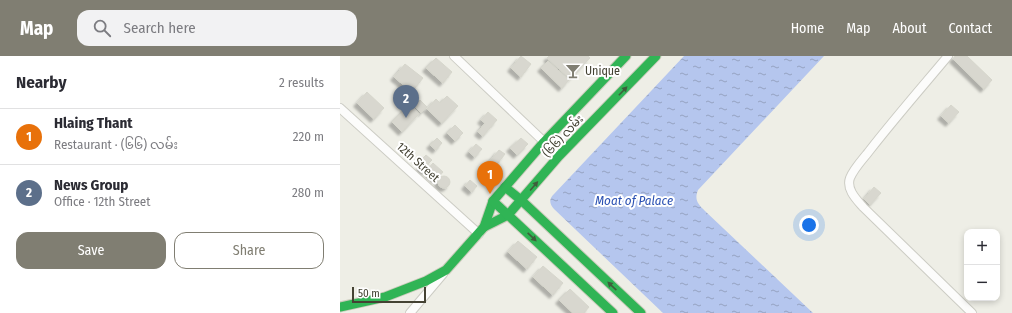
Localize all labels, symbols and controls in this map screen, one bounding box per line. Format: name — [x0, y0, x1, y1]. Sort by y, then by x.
search box — [77, 10, 357, 46]
text: Map — [20, 17, 53, 40]
icon: search — [91, 17, 113, 39]
text: Search here — [123, 19, 196, 37]
text: Home — [791, 20, 824, 37]
text: Map — [846, 20, 870, 37]
text: About — [892, 20, 927, 37]
text: Contact — [949, 20, 992, 37]
bar icon: Unique — [564, 62, 582, 80]
place label: Unique — [585, 64, 620, 78]
text: Nearby — [16, 72, 67, 93]
text: 2 results — [279, 75, 324, 90]
pin: 2 — [393, 85, 419, 118]
one-way arrow — [618, 86, 627, 96]
street label: (၆၆) လမ်း — [538, 110, 586, 160]
text: Hlaing Thant — [54, 114, 133, 132]
text: 1 — [26, 129, 32, 144]
text: 220 m — [293, 129, 324, 144]
text: Restaurant · (၆၆) လမ်း — [54, 137, 178, 152]
street label: 12th Street — [394, 139, 442, 185]
pin: 1 — [477, 161, 503, 194]
text: News Group — [54, 176, 128, 194]
one-way arrow — [529, 180, 538, 191]
text: 2 — [26, 185, 32, 200]
text: 280 m — [292, 185, 324, 200]
water label: Moat of Palace — [595, 193, 673, 208]
text: Office · 12th Street — [54, 194, 150, 209]
your location — [799, 215, 819, 235]
map controls — [964, 229, 1000, 301]
button: + — [964, 229, 1000, 265]
button: Save — [16, 232, 166, 269]
button: Share — [174, 232, 324, 269]
one-way arrow — [527, 232, 537, 242]
button: − — [964, 265, 1000, 301]
one-way arrow — [607, 281, 617, 291]
scale bar — [352, 285, 426, 304]
text: 50 m — [358, 287, 380, 300]

